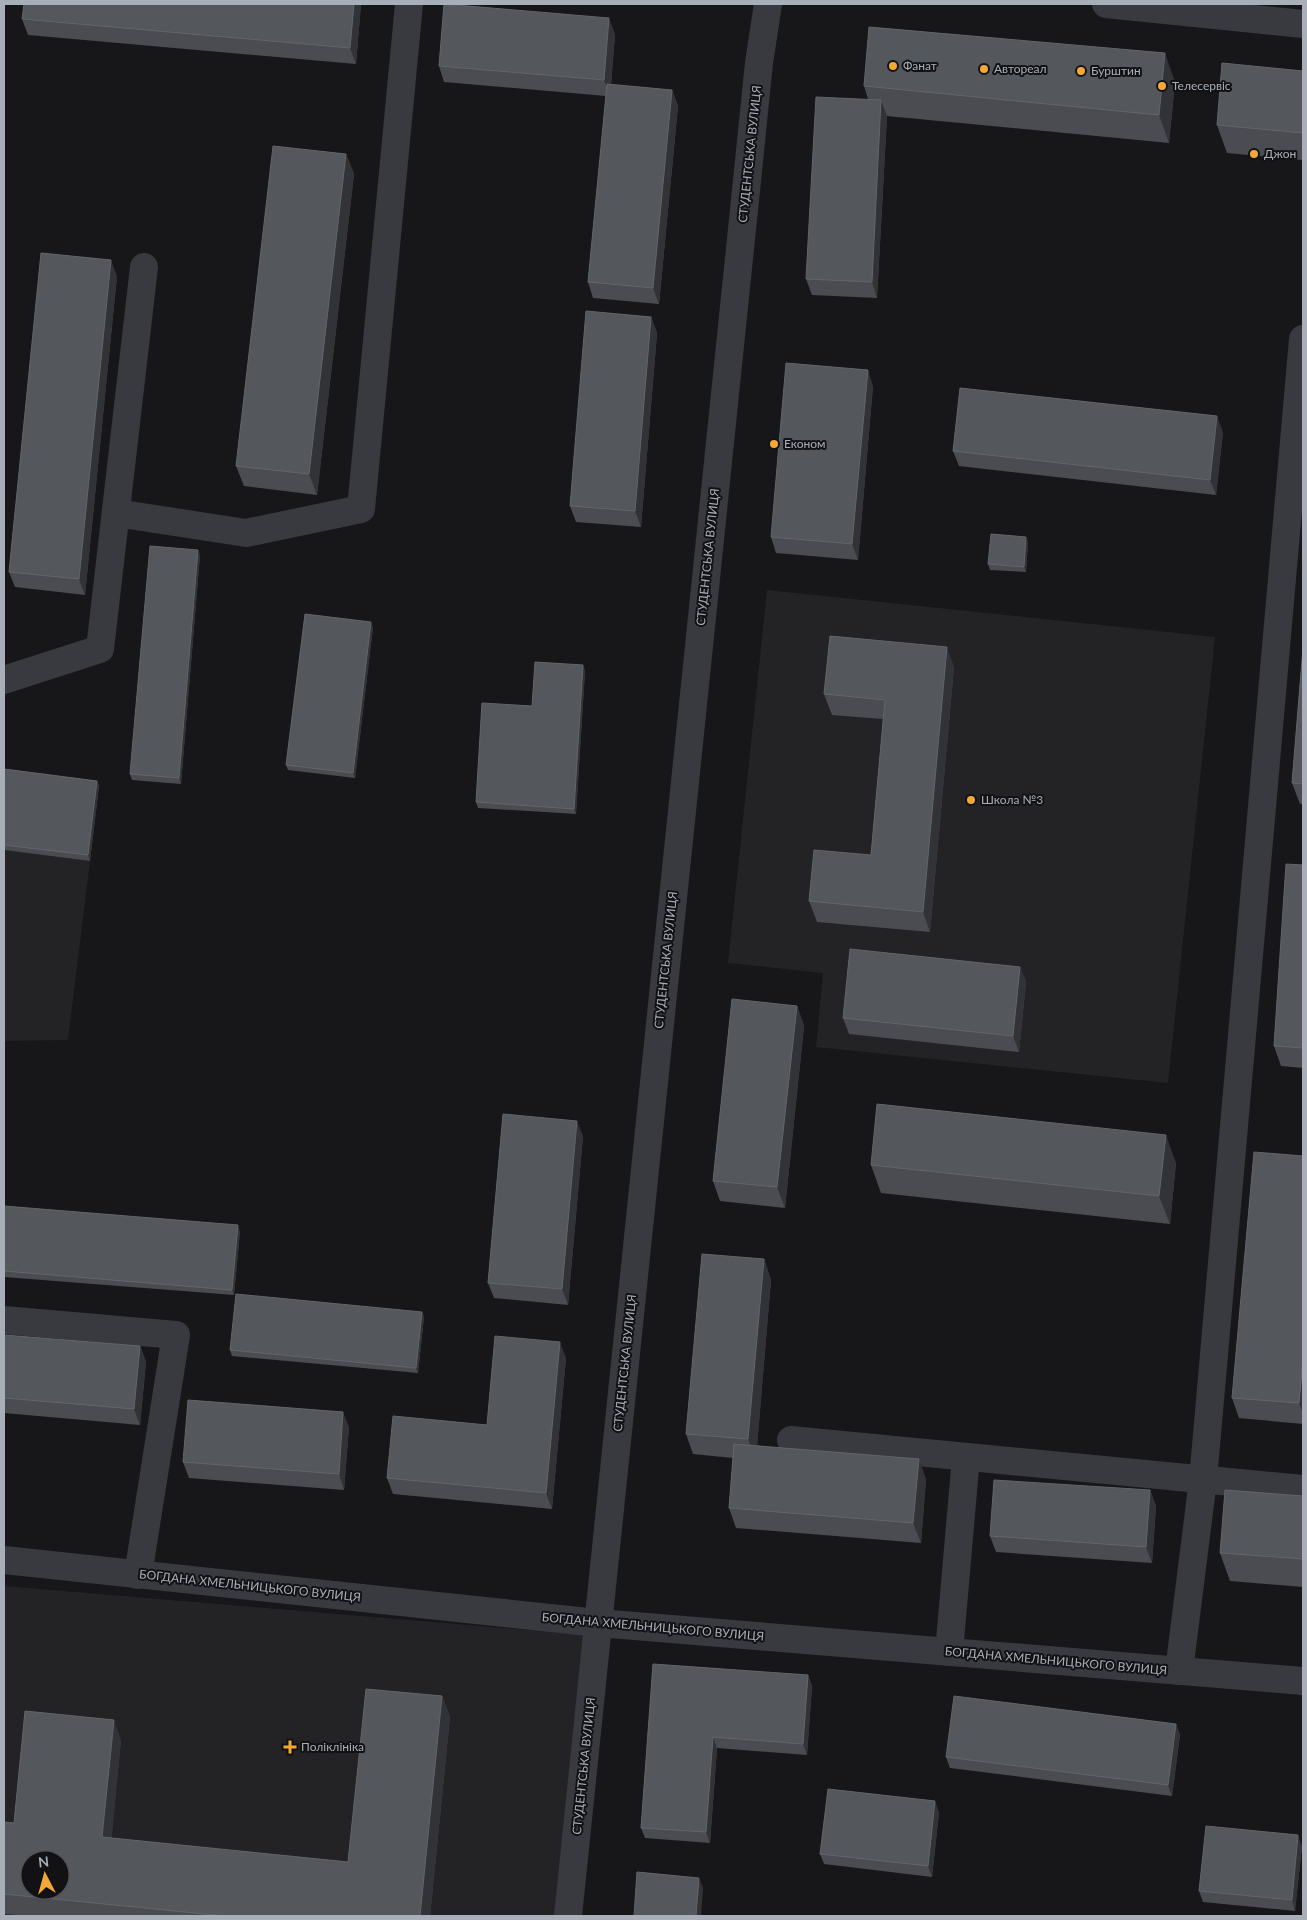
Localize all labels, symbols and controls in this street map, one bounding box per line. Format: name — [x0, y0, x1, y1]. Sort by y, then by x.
place label: Фанат — [903, 58, 937, 73]
marker: Фанат — [887, 60, 899, 72]
place label: Автореал — [994, 61, 1047, 76]
marker: Автореал — [978, 63, 990, 75]
place label: Бурштин — [1091, 63, 1141, 78]
marker: Бурштин — [1075, 65, 1087, 77]
place label: Телесервіс — [1172, 78, 1231, 93]
marker: Телесервіс — [1156, 80, 1168, 92]
street label: СТУДЕНТСЬКА ВУЛИЦЯ — [735, 84, 764, 223]
place label: Джон — [1264, 146, 1296, 161]
marker: Джон — [1248, 148, 1260, 160]
place label: Економ — [784, 436, 826, 451]
marker: Економ — [768, 438, 780, 450]
street label: СТУДЕНТСЬКА ВУЛИЦЯ — [693, 487, 722, 626]
place label: Школа №3 — [981, 792, 1043, 807]
marker: Школа №3 — [965, 794, 977, 806]
street label: СТУДЕНТСЬКА ВУЛИЦЯ — [651, 890, 680, 1029]
street label: СТУДЕНТСЬКА ВУЛИЦЯ — [610, 1293, 639, 1432]
street label: БОГДАНА ХМЕЛЬНИЦЬКОГО ВУЛИЦЯ — [138, 1566, 362, 1605]
street label: БОГДАНА ХМЕЛЬНИЦЬКОГО ВУЛИЦЯ — [541, 1609, 765, 1644]
street label: БОГДАНА ХМЕЛЬНИЦЬКОГО ВУЛИЦЯ — [944, 1643, 1168, 1678]
street label: СТУДЕНТСЬКА ВУЛИЦЯ — [569, 1696, 598, 1835]
place label: Поліклініка — [301, 1739, 364, 1754]
marker: Поліклініка — [283, 1740, 297, 1754]
north arrow — [20, 1850, 70, 1900]
text: N — [37, 1853, 50, 1871]

